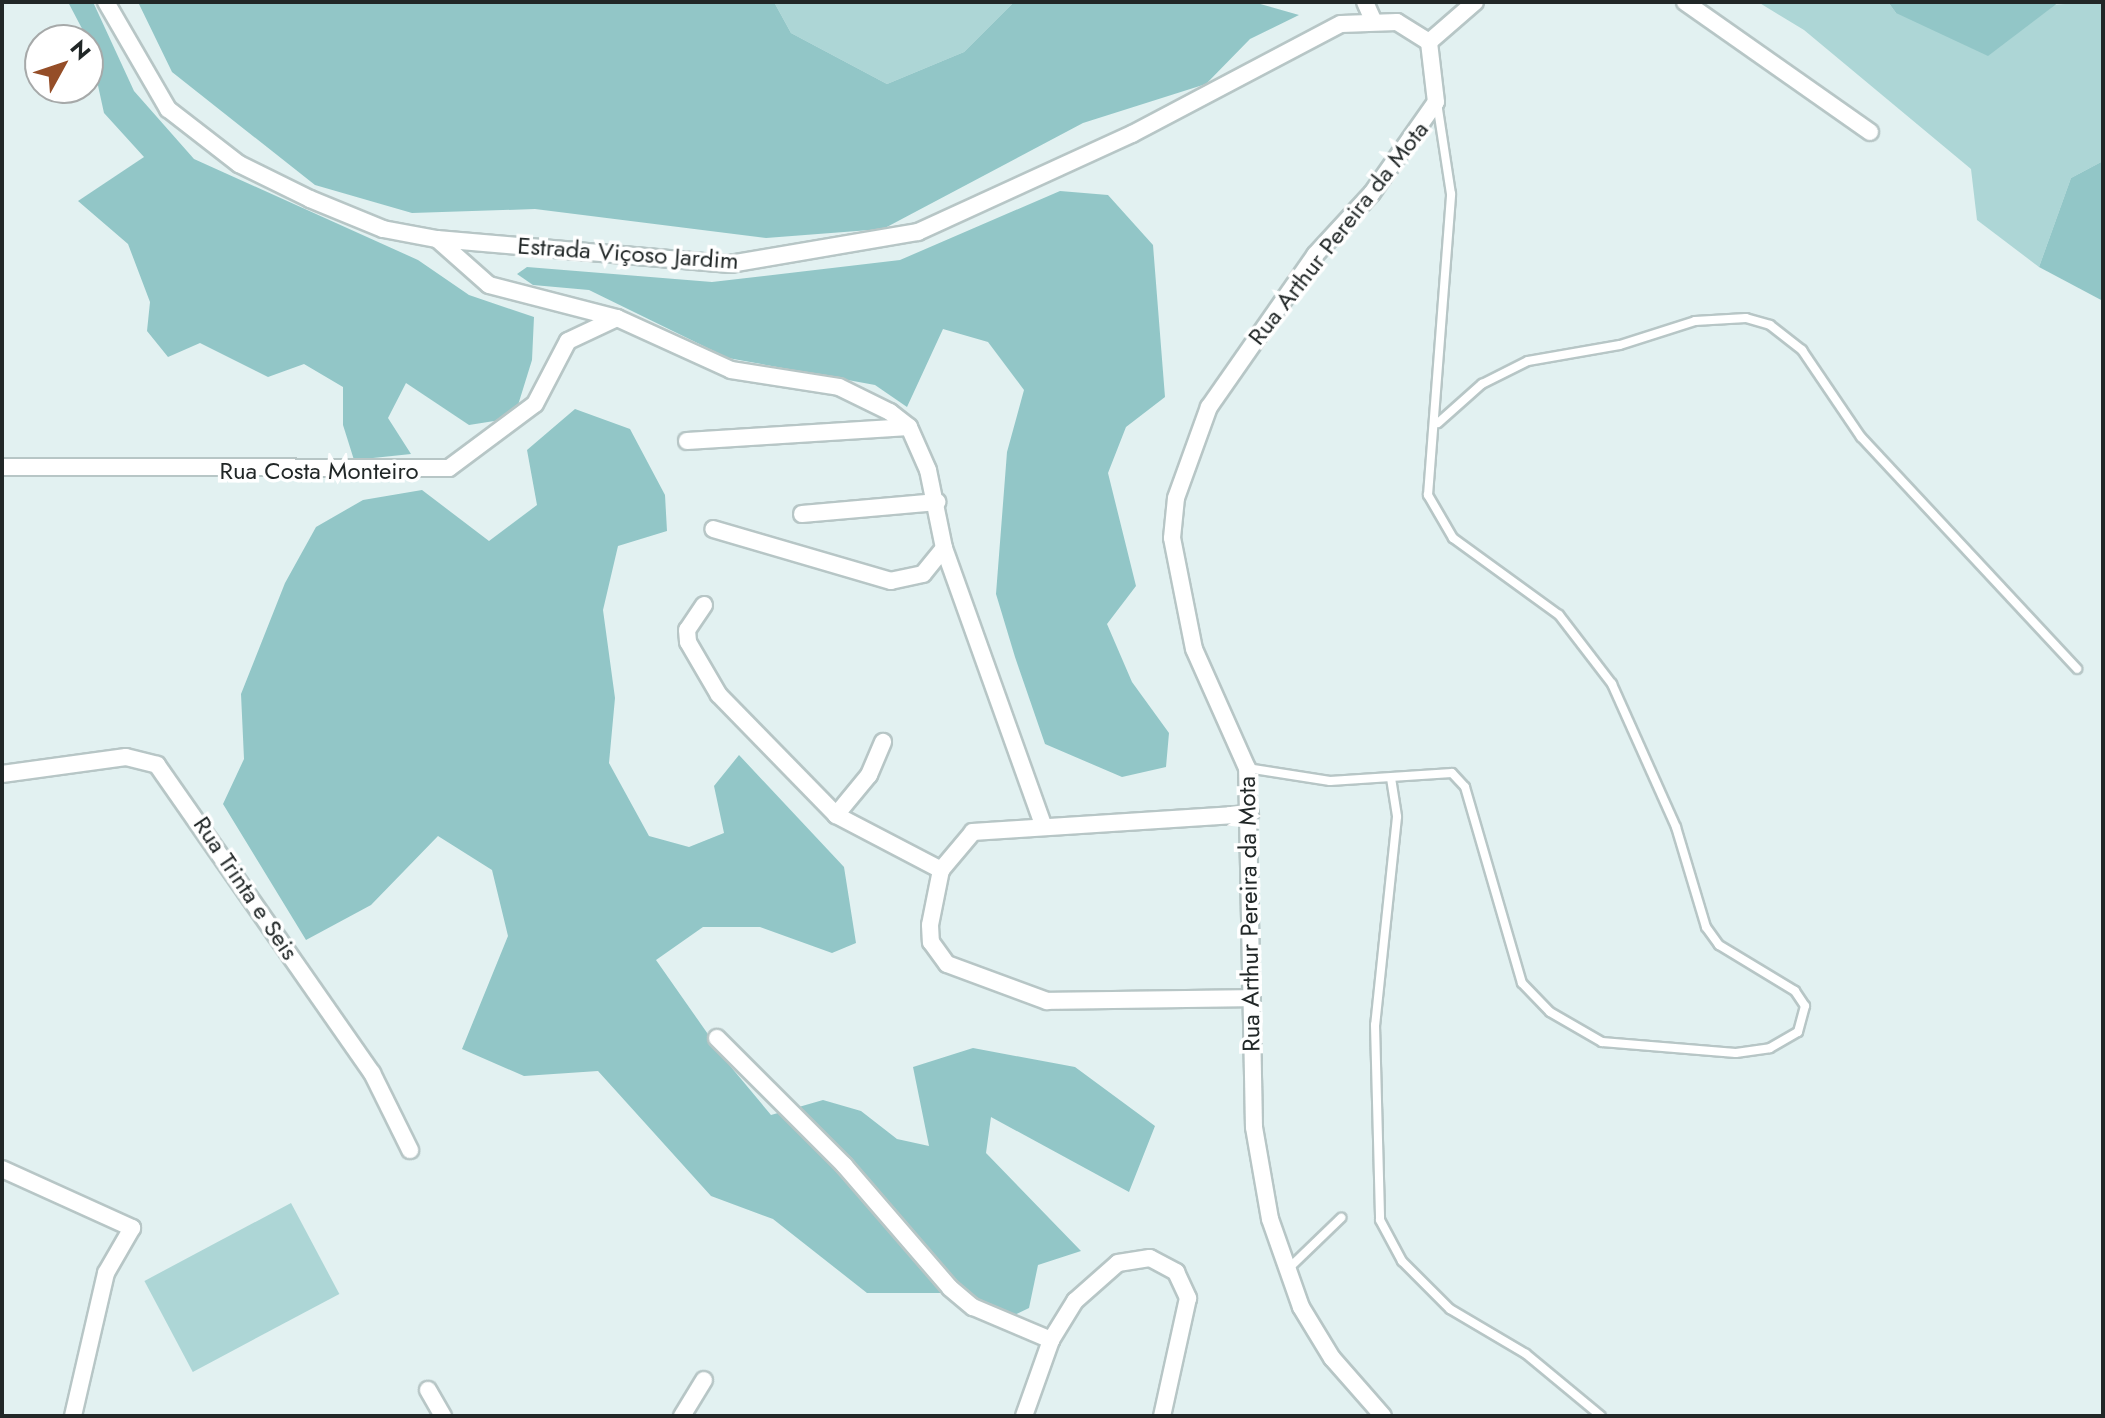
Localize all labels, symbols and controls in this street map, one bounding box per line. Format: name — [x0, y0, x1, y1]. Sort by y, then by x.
north arrow — [24, 24, 104, 104]
text: N — [63, 33, 99, 67]
street label: Rua Arthur Pereira da Mota — [1242, 115, 1434, 351]
street label: Estrada Viçoso Jardim — [516, 231, 740, 275]
street label: Rua Costa Monteiro — [220, 457, 418, 485]
street label: Rua Arthur Pereira da Mota — [1232, 776, 1266, 1052]
street label: Rua Trinta e Seis — [187, 811, 305, 965]

